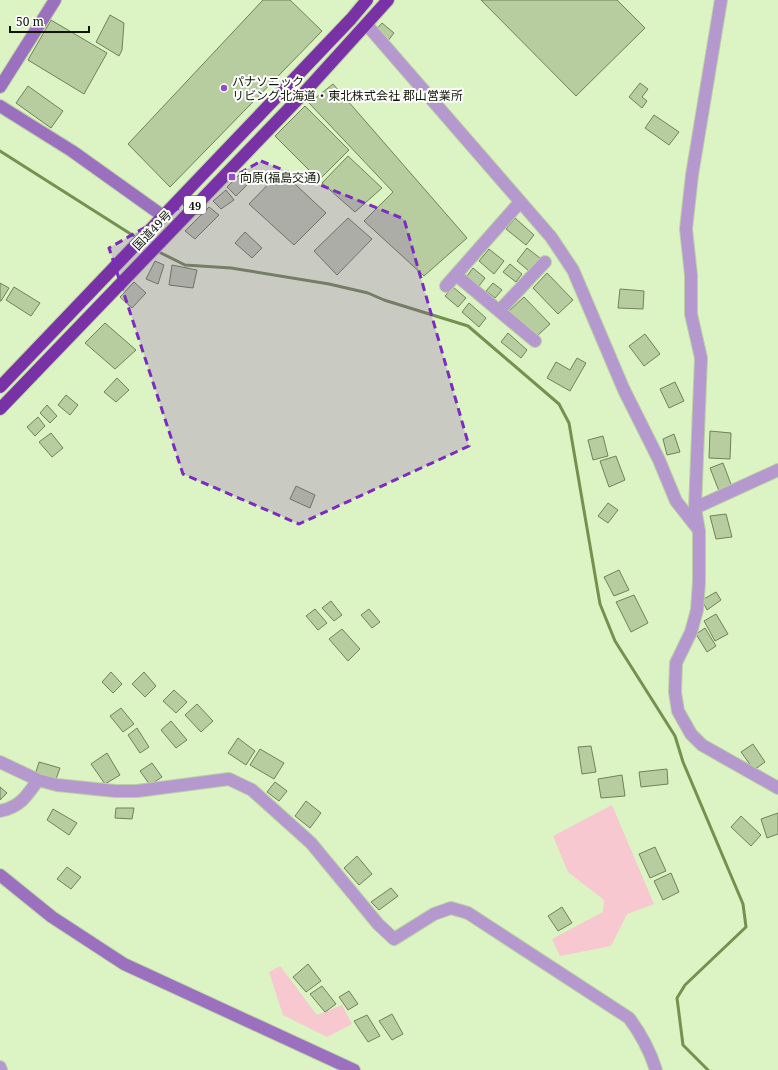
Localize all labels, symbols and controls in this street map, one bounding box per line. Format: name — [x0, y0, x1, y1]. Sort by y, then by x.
scale bar — [10, 8, 89, 34]
text: 50 m — [16, 13, 44, 30]
place label: パナソニック リビング北海道・東北株式会社 郡山営業所 — [232, 73, 463, 104]
marker: パナソニック リビング北海道・東北株式会社 郡山営業所 — [219, 83, 229, 93]
place label: 向原(福島交通) — [240, 169, 320, 186]
marker: 向原(福島交通) — [227, 172, 237, 182]
road number: 49 — [184, 196, 206, 214]
street label: 国道49号 — [129, 206, 175, 254]

